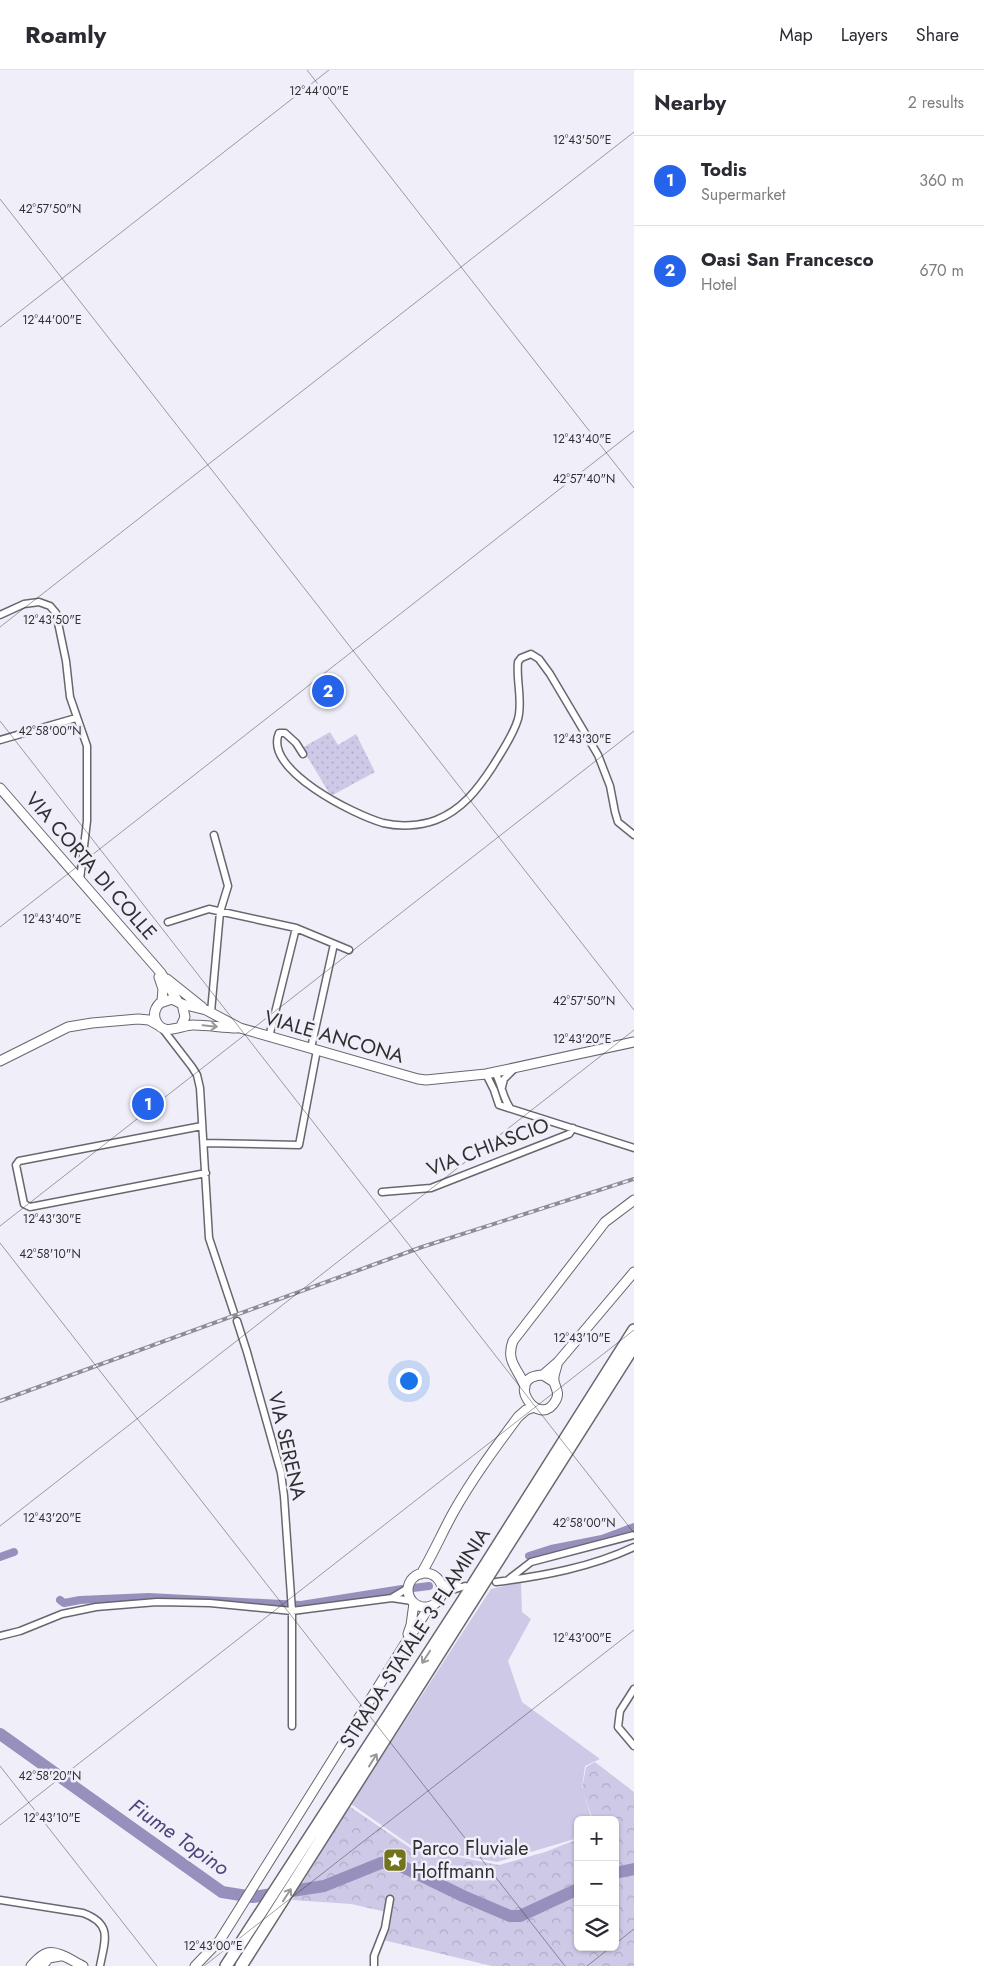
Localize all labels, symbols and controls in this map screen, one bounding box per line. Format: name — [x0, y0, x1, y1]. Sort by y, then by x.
text: Roamly — [25, 17, 106, 52]
text: Map — [779, 22, 813, 48]
text: Layers — [841, 22, 888, 48]
text: Share — [916, 22, 959, 48]
text: 12°44'00"E — [289, 82, 349, 100]
text: Nearby — [654, 88, 726, 118]
text: 2 results — [908, 91, 964, 114]
text: 12°43'50"E — [553, 131, 611, 149]
text: Todis — [701, 156, 747, 183]
text: 1 — [666, 169, 674, 192]
text: 360 m — [919, 169, 964, 192]
text: Supermarket — [701, 183, 786, 206]
text: 42°57'50"N — [19, 200, 81, 218]
text: Oasi San Francesco — [701, 246, 874, 273]
text: 2 — [665, 259, 675, 282]
text: 670 m — [920, 259, 964, 282]
text: Hotel — [701, 273, 737, 296]
text: 12°44'00"E — [22, 311, 82, 329]
text: 12°43'40"E — [553, 430, 611, 448]
text: 42°57'40"N — [553, 470, 615, 488]
text: 12°43'50"E — [23, 611, 81, 629]
pin: 2 — [312, 672, 344, 710]
text: 42°58'00"N — [18, 722, 82, 740]
text: 12°43'30"E — [553, 730, 611, 748]
street label: VIA CORTA DI COLLE — [19, 786, 163, 946]
text: 12°43'40"E — [23, 910, 81, 928]
text: 42°57'50"N — [553, 992, 615, 1010]
street label: VIALE ANCONA — [261, 1003, 408, 1071]
one-way arrow — [202, 1021, 218, 1031]
text: 12°43'20"E — [553, 1030, 611, 1048]
pin: 1 — [132, 1085, 164, 1123]
street label: VIA CHIASCIO — [423, 1110, 553, 1184]
text: 12°43'30"E — [23, 1210, 81, 1228]
text: 42°58'10"N — [19, 1245, 81, 1263]
text: 12°43'10"E — [553, 1329, 611, 1347]
your location — [396, 1368, 422, 1394]
street label: VIA SERENA — [260, 1389, 314, 1504]
text: 12°43'20"E — [23, 1509, 81, 1527]
text: 42°58'00"N — [552, 1514, 616, 1532]
street label: STRADA STATALE 3 FLAMINIA — [333, 1521, 498, 1754]
text: 12°43'00"E — [552, 1629, 612, 1647]
one-way arrow — [420, 1650, 430, 1664]
one-way arrow — [367, 1753, 378, 1767]
text: 42°58'20"N — [19, 1767, 81, 1785]
water label: Fiume Topino — [123, 1791, 235, 1883]
text: 12°43'10"E — [23, 1809, 81, 1827]
map controls — [574, 1816, 619, 1951]
button: + — [574, 1816, 619, 1861]
place label: Parco Fluviale Hoffmann — [412, 1834, 529, 1886]
place icon: Parco Fluviale Hoffmann — [382, 1847, 408, 1873]
button: − — [574, 1861, 619, 1906]
one-way arrow — [281, 1888, 292, 1902]
button: layers — [574, 1906, 619, 1951]
text: 12°43'00"E — [183, 1937, 243, 1955]

